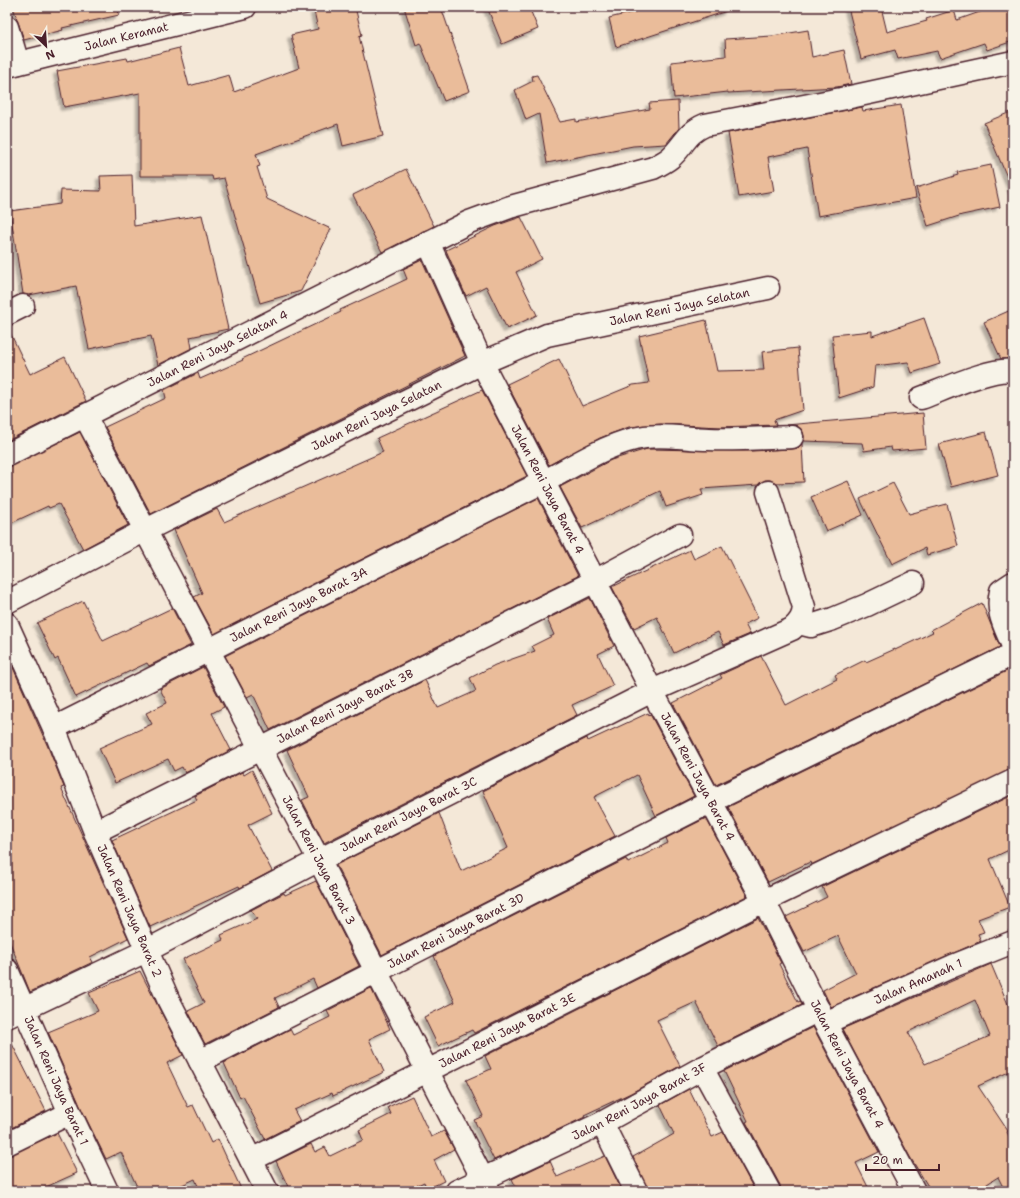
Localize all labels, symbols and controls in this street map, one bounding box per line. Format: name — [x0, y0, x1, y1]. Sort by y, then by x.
street label: Jalan Keramat — [83, 18, 170, 55]
north arrow — [26, 26, 66, 66]
text: N — [43, 46, 57, 63]
street label: Jalan Reni Jaya Selatan — [608, 284, 751, 330]
street label: Jalan Reni Jaya Selatan 4 — [145, 307, 291, 391]
street label: Jalan Reni Jaya Selatan — [309, 376, 444, 454]
street label: Jalan Reni Jaya Barat 4 — [507, 422, 588, 557]
street label: Jalan Reni Jaya Barat 3A — [227, 563, 370, 646]
street label: Jalan Reni Jaya Barat 3B — [274, 665, 416, 747]
street label: Jalan Reni Jaya Barat 4 — [657, 710, 738, 844]
street label: Jalan Reni Jaya Barat 3C — [338, 773, 480, 856]
street label: Jalan Reni Jaya Barat 3 — [279, 793, 359, 928]
street label: Jalan Reni Jaya Barat 2 — [93, 842, 166, 980]
street label: Jalan Reni Jaya Barat 3D — [385, 890, 527, 972]
street label: Jalan Amanah 1 — [872, 955, 965, 1008]
street label: Jalan Reni Jaya Barat 3E — [436, 990, 578, 1072]
street label: Jalan Reni Jaya Barat 4 — [807, 997, 887, 1131]
street label: Jalan Reni Jaya Barat 1 — [20, 1013, 92, 1148]
street label: Jalan Reni Jaya Barat 3F — [569, 1059, 709, 1144]
scale bar — [866, 1146, 939, 1172]
text: 20 m — [872, 1152, 903, 1168]

